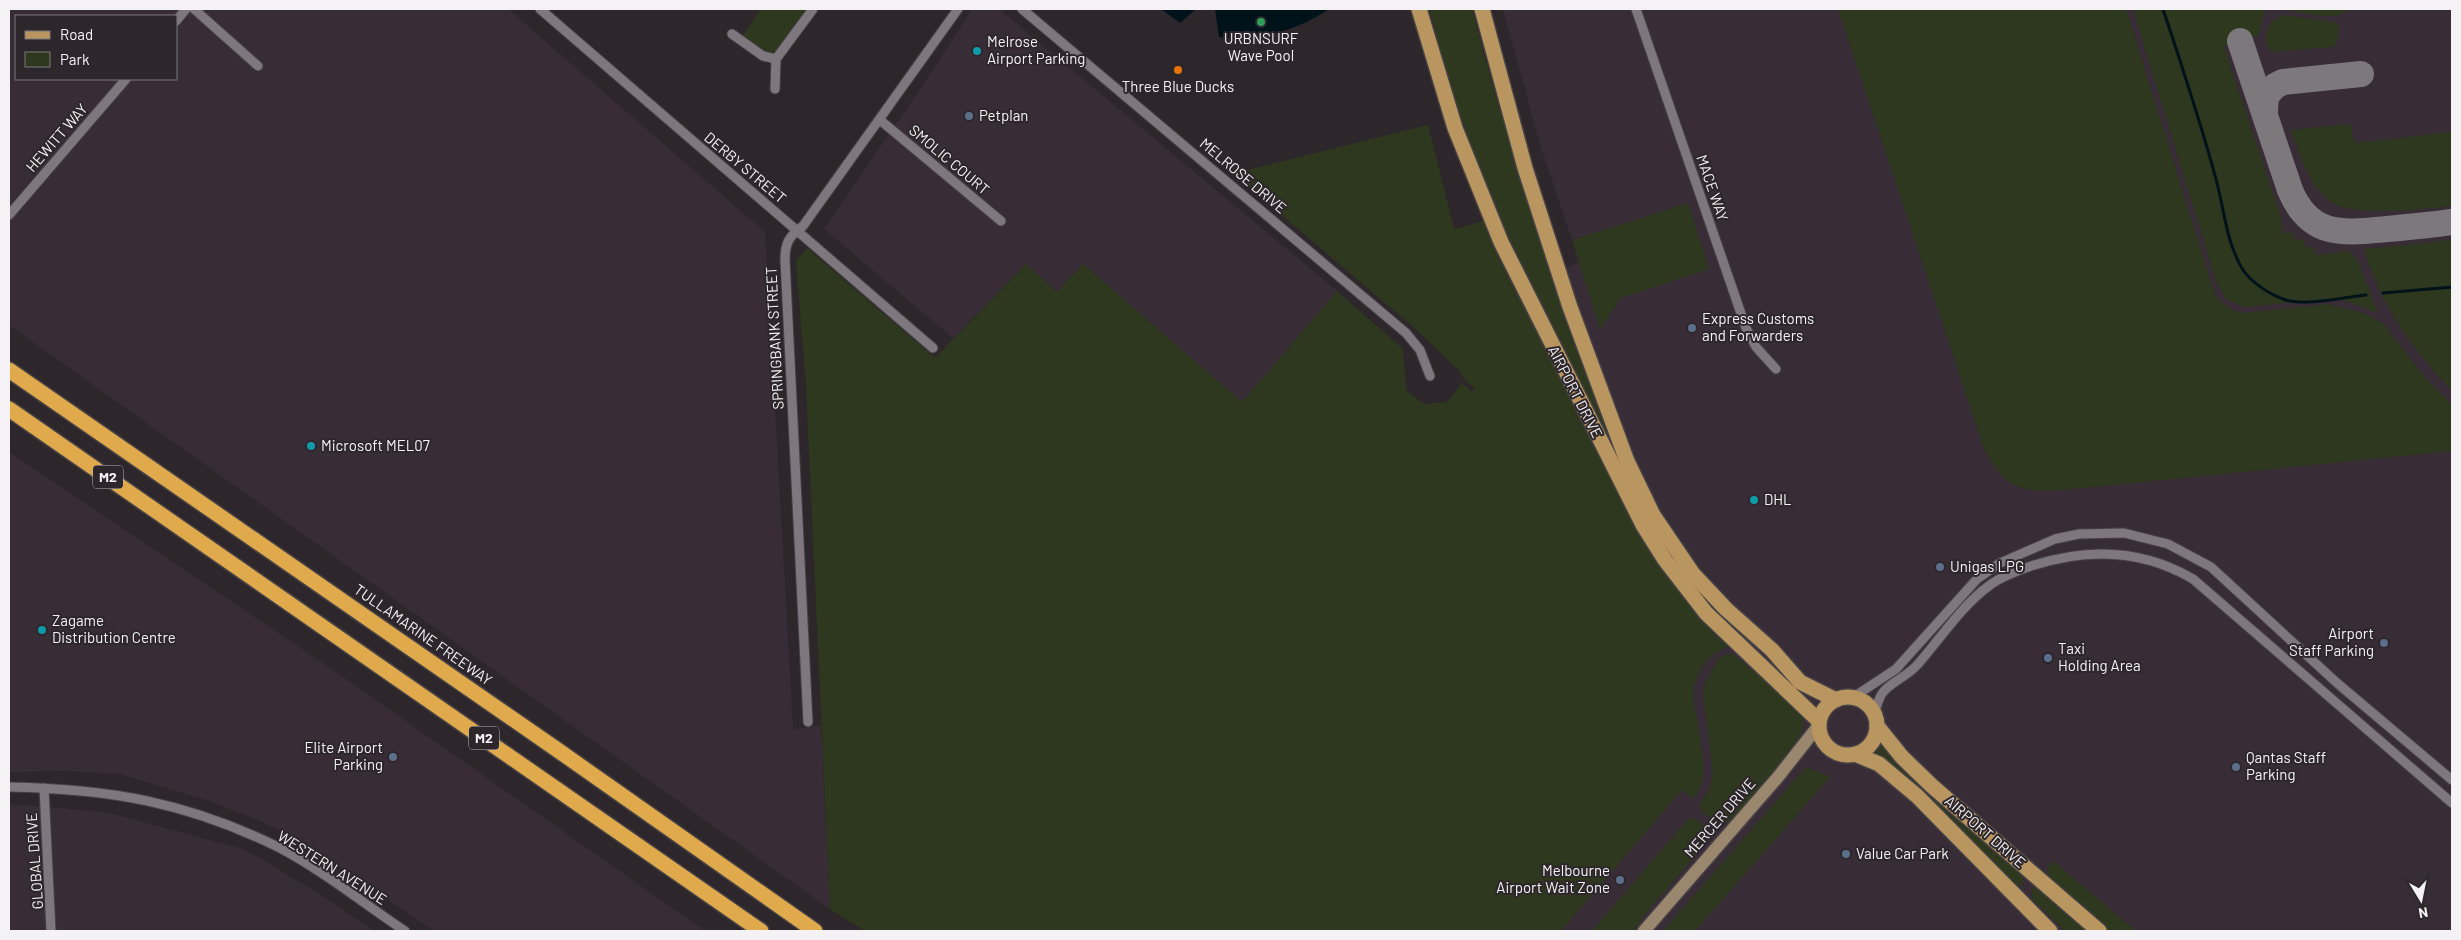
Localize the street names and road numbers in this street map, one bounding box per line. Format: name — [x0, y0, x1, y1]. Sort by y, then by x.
street label: HEWITT WAY — [22, 100, 91, 175]
street label: SMOLIC COURT — [906, 120, 993, 198]
street label: DERBY STREET — [701, 128, 790, 207]
street label: MELROSE DRIVE — [1197, 134, 1291, 217]
street label: MACE WAY — [1693, 152, 1733, 223]
street label: SPRINGBANK STREET — [761, 266, 787, 410]
street label: AIRPORT DRIVE — [1545, 342, 1607, 441]
road number: M2 — [93, 466, 123, 488]
street label: TULLAMARINE FREEWAY — [351, 580, 496, 689]
road number: M2 — [469, 726, 499, 750]
street label: MERCER DRIVE — [1680, 774, 1759, 861]
street label: AIRPORT DRIVE — [1942, 791, 2030, 871]
street label: GLOBAL DRIVE — [22, 812, 46, 910]
street label: WESTERN AVENUE — [275, 826, 390, 908]

